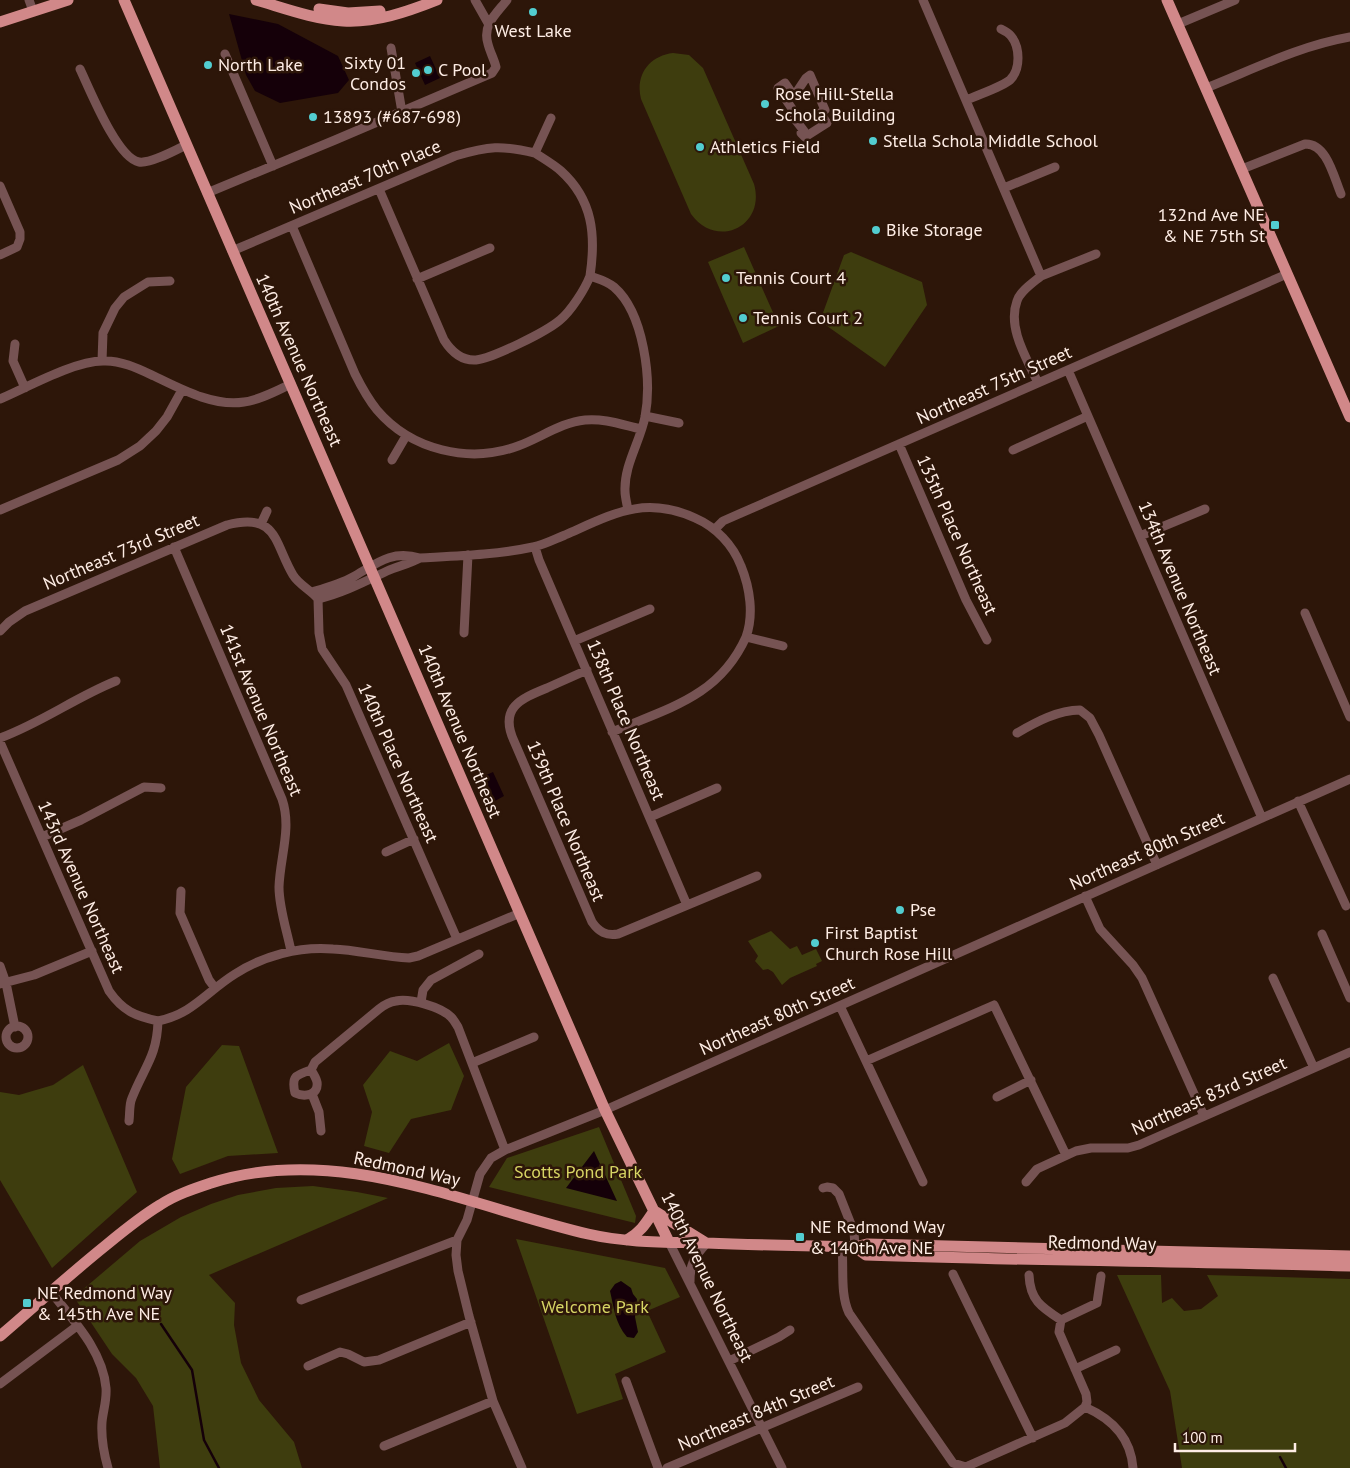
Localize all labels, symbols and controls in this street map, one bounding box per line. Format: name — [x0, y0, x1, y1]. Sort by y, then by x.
marker: West Lake — [527, 6, 539, 18]
place label: West Lake — [494, 19, 572, 42]
place label: Sixty 01 Condos — [344, 51, 406, 95]
place label: North Lake — [218, 53, 303, 76]
place label: C Pool — [438, 58, 487, 81]
marker: North Lake — [202, 59, 214, 71]
marker: C Pool — [422, 64, 434, 76]
marker: Sixty 01 Condos — [410, 67, 422, 79]
place label: Rose Hill-Stella Schola Building — [775, 82, 895, 126]
marker: Rose Hill-Stella Schola Building — [759, 98, 771, 110]
place label: 13893 (#687-698) — [323, 105, 461, 128]
marker: 13893 (#687-698) — [307, 111, 319, 123]
place label: Stella Schola Middle School — [883, 129, 1098, 152]
street label: Northeast 70th Place — [286, 134, 444, 219]
place label: Athletics Field — [710, 135, 820, 158]
marker: Stella Schola Middle School — [867, 135, 879, 147]
marker: Athletics Field — [694, 141, 706, 153]
place label: 132nd Ave NE & NE 75th St — [1158, 203, 1265, 247]
place label: Bike Storage — [886, 218, 983, 241]
marker: 132nd Ave NE & NE 75th St — [1269, 219, 1281, 231]
marker: Bike Storage — [870, 224, 882, 236]
place label: Tennis Court 4 — [736, 266, 846, 289]
street label: 140th Avenue Northeast — [251, 270, 348, 450]
marker: Tennis Court 4 — [720, 272, 732, 284]
place label: Tennis Court 2 — [753, 306, 863, 329]
marker: Tennis Court 2 — [737, 312, 749, 324]
street label: Northeast 75th Street — [913, 340, 1075, 429]
street label: 135th Place Northeast — [912, 451, 1003, 618]
street label: 134th Avenue Northeast — [1133, 497, 1228, 678]
street label: Northeast 73rd Street — [39, 508, 202, 595]
street label: 141st Avenue Northeast — [215, 620, 308, 799]
street label: 138th Place Northeast — [582, 636, 671, 804]
street label: 140th Avenue Northeast — [413, 640, 508, 821]
street label: 140th Place Northeast — [353, 679, 444, 846]
street label: 139th Place Northeast — [522, 737, 611, 905]
street label: 143rd Avenue Northeast — [33, 797, 130, 977]
street label: Northeast 80th Street — [1066, 806, 1228, 895]
place label: Pse — [910, 898, 936, 921]
marker: Pse — [894, 904, 906, 916]
place label: First Baptist Church Rose Hill — [825, 921, 953, 965]
marker: First Baptist Church Rose Hill — [809, 937, 821, 949]
street label: Northeast 80th Street — [696, 971, 858, 1060]
street label: Northeast 83rd Street — [1128, 1051, 1290, 1140]
street label: Redmond Way — [352, 1146, 463, 1191]
park label: Scotts Pond Park — [514, 1160, 642, 1183]
street label: 140th Avenue Northeast — [656, 1188, 759, 1366]
place label: NE Redmond Way & 140th Ave NE — [810, 1215, 946, 1259]
street label: Redmond Way — [1048, 1230, 1157, 1255]
marker: NE Redmond Way & 140th Ave NE — [794, 1231, 806, 1243]
place label: NE Redmond Way & 145th Ave NE — [37, 1281, 173, 1325]
park label: Welcome Park — [541, 1295, 649, 1318]
marker: NE Redmond Way & 145th Ave NE — [21, 1297, 33, 1309]
street label: Northeast 84th Street — [674, 1369, 837, 1456]
scale bar — [1175, 1420, 1295, 1452]
text: 100 m — [1182, 1428, 1223, 1447]

